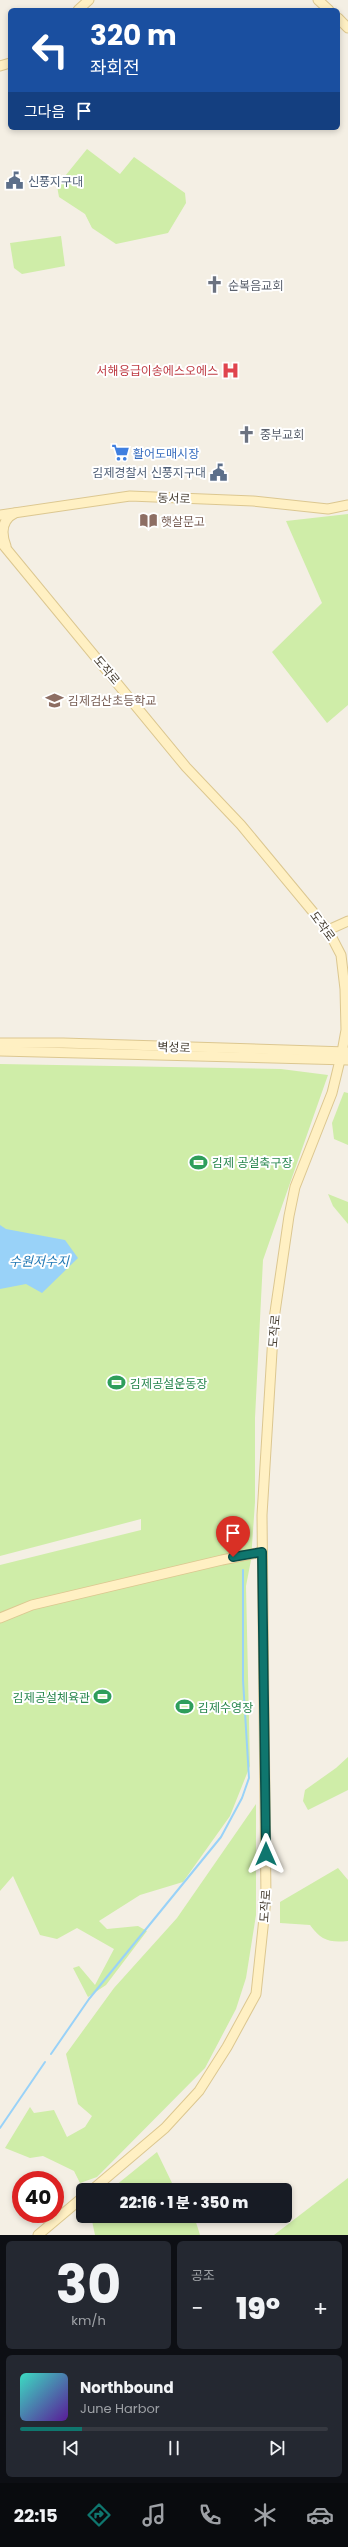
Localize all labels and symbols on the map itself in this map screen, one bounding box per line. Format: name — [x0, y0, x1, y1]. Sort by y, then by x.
public building icon: 신풍지구대 — [5, 171, 25, 191]
place label: 신풍지구대 — [28, 173, 83, 190]
church icon: 순복음교회 — [205, 275, 225, 295]
place label: 순복음교회 — [228, 277, 283, 294]
hospital icon: 서해응급이송에스오에스 — [221, 360, 241, 380]
place label: 서해응급이송에스오에스 — [97, 362, 218, 379]
church icon: 중부교회 — [237, 424, 257, 444]
place label: 중부교회 — [260, 426, 304, 443]
supermarket icon: 활어도매시장 — [110, 443, 130, 463]
place label: 활어도매시장 — [133, 445, 199, 462]
public building icon: 김제경찰서 신풍지구대 — [209, 462, 229, 482]
place label: 김제경찰서 신풍지구대 — [92, 464, 206, 481]
street label: 동서로 — [157, 489, 191, 507]
library icon: 햇살문고 — [138, 511, 158, 531]
place label: 햇살문고 — [161, 513, 205, 530]
street label: 도작로 — [90, 652, 124, 688]
school or university icon: 김제검산초등학교 — [45, 690, 65, 710]
place label: 김제검산초등학교 — [68, 692, 156, 709]
street label: 도작로 — [306, 908, 340, 944]
street label: 벽성로 — [157, 1038, 191, 1056]
sports icon: 김제 공설축구장 — [189, 1152, 209, 1172]
place label: 김제 공설축구장 — [212, 1154, 293, 1171]
water label: 수원저수지 — [9, 1252, 70, 1271]
street label: 도작로 — [264, 1314, 284, 1348]
sports icon: 김제공설운동장 — [107, 1373, 127, 1393]
place label: 김제공설운동장 — [130, 1375, 207, 1392]
pin — [216, 1516, 250, 1557]
sports icon: 김제공설체육관 — [93, 1687, 113, 1707]
place label: 김제공설체육관 — [13, 1689, 90, 1706]
sports icon: 김제수영장 — [175, 1697, 195, 1717]
place label: 김제수영장 — [198, 1699, 253, 1716]
position arrow — [245, 1833, 287, 1875]
street label: 도작로 — [255, 1889, 275, 1923]
speed limit sign: 40 — [12, 2171, 64, 2223]

